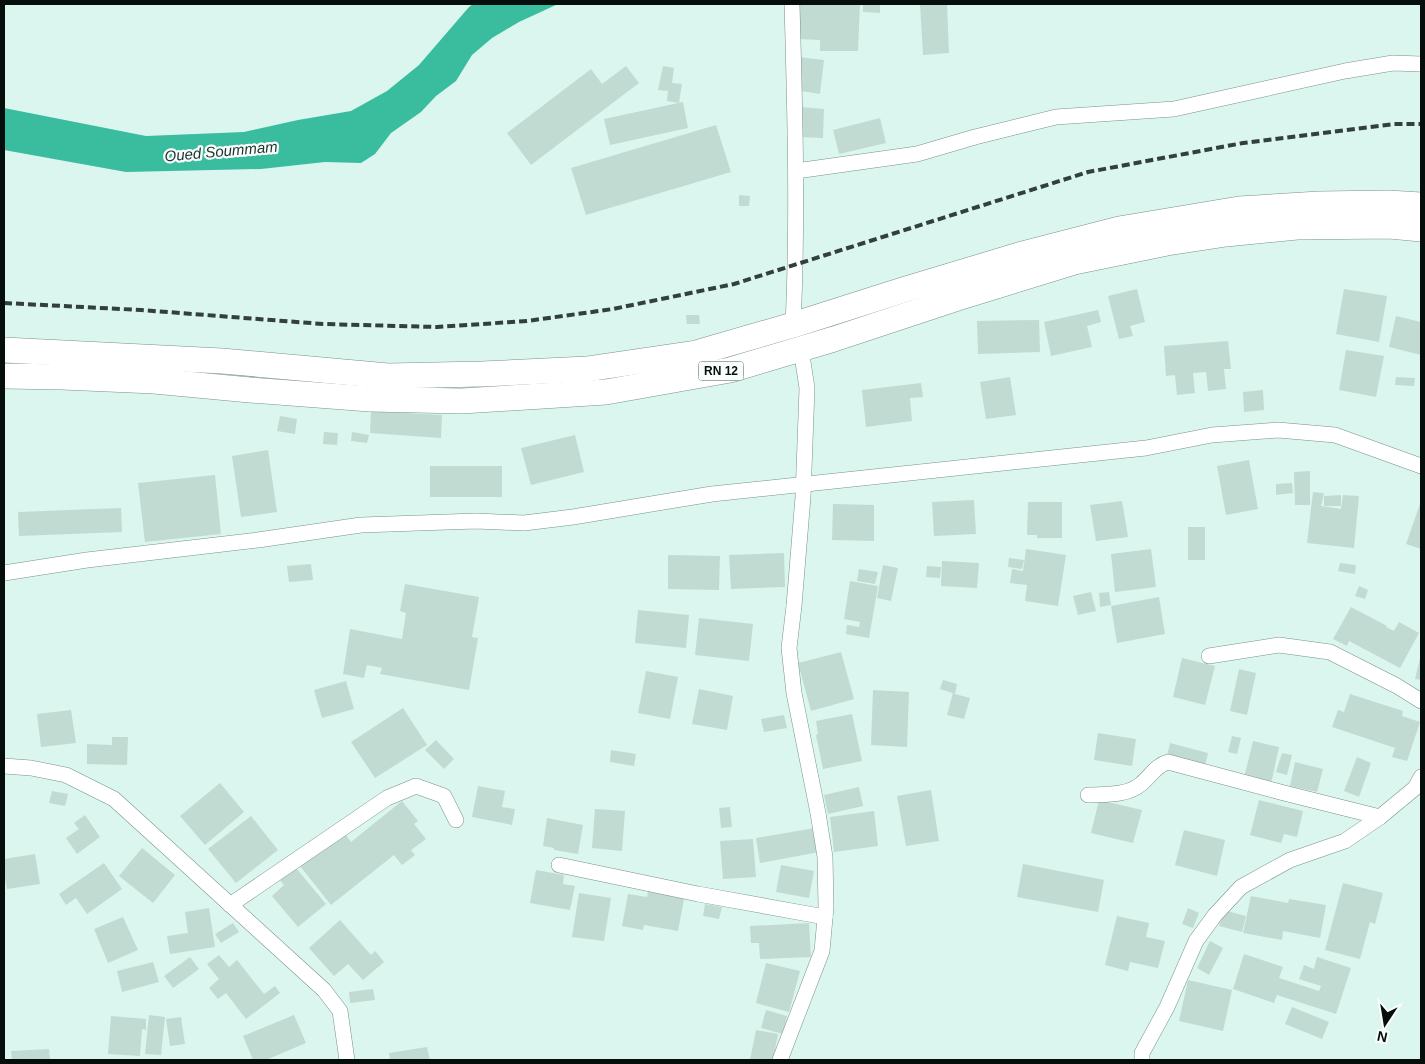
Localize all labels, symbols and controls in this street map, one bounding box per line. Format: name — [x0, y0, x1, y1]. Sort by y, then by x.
water label: Oued Soummam — [164, 138, 278, 164]
road number: RN 12 — [698, 362, 744, 381]
north arrow — [1360, 999, 1410, 1049]
text: N — [1376, 1028, 1389, 1046]

